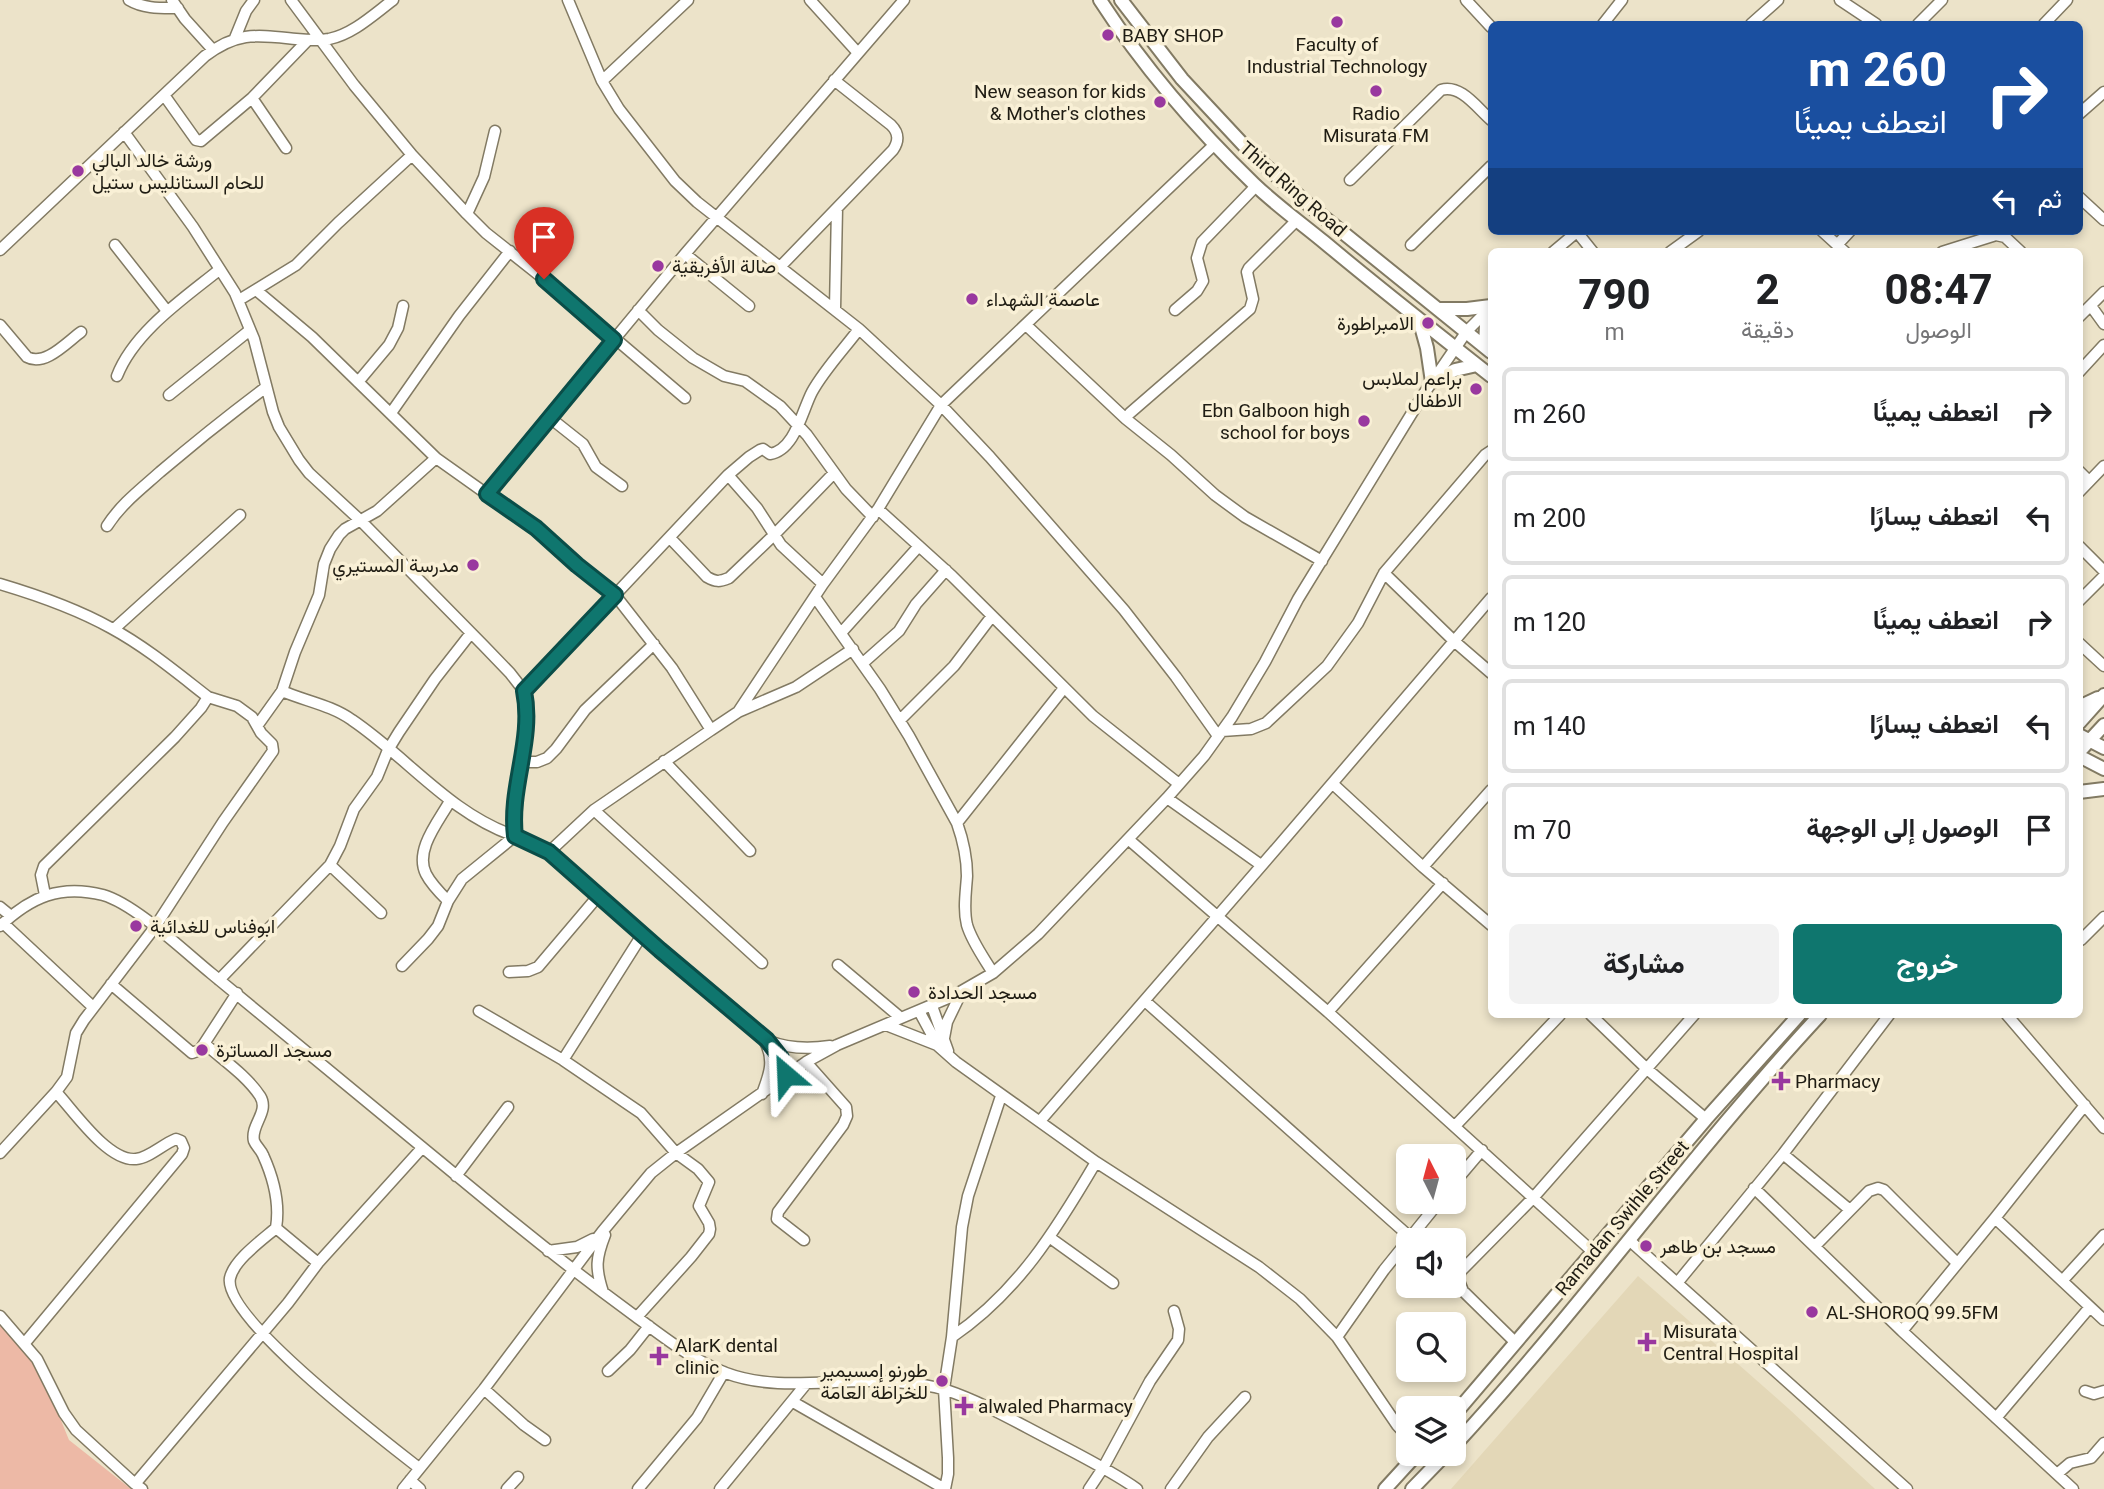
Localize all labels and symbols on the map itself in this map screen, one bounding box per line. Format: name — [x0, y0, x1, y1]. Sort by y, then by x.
marker: Faculty of Industrial Technology — [1329, 14, 1345, 30]
place label: BABY SHOP — [1122, 24, 1224, 47]
marker: BABY SHOP — [1100, 27, 1116, 43]
place label: Faculty of Industrial Technology — [1247, 33, 1427, 78]
place label: New season for kids & Mother's clothes — [974, 80, 1146, 125]
marker: Radio Misurata FM — [1368, 83, 1384, 99]
marker: New season for kids & Mother's clothes — [1152, 94, 1168, 110]
place label: Radio Misurata FM — [1323, 102, 1429, 147]
street label: Third Ring Road — [1235, 136, 1351, 242]
place label: ورشة خالد البالي للحام الستانليس ستيل — [92, 149, 264, 195]
marker: ورشة خالد البالي للحام الستانليس ستيل — [70, 163, 86, 179]
pin — [514, 207, 574, 279]
place label: صالة الأفريقية — [672, 255, 776, 278]
marker: صالة الأفريقية — [650, 258, 666, 274]
place label: عاصمة الشهداء — [986, 288, 1100, 311]
marker: عاصمة الشهداء — [964, 291, 980, 307]
place label: الامبراطورة — [1337, 312, 1414, 335]
marker: الامبراطورة — [1420, 315, 1436, 331]
place label: براعم لملابس الاطفال — [1362, 367, 1462, 412]
marker: براعم لملابس الاطفال — [1468, 381, 1484, 397]
place label: Ebn Galboon high school for boys — [1202, 399, 1350, 444]
marker: Ebn Galboon high school for boys — [1356, 413, 1372, 429]
place label: مدرسة المستيري — [332, 554, 459, 581]
marker: مدرسة المستيري — [465, 557, 481, 573]
place label: ابوفناس للغدائية — [150, 915, 275, 938]
marker: ابوفناس للغدائية — [128, 918, 144, 934]
place label: مسجد الحدادة — [928, 981, 1037, 1004]
marker: مسجد الحدادة — [906, 984, 922, 1000]
position arrow — [749, 1038, 823, 1112]
place label: مسجد المساترة — [216, 1039, 332, 1062]
marker: مسجد المساترة — [194, 1042, 210, 1058]
place label: Pharmacy — [1795, 1070, 1880, 1093]
marker: Pharmacy — [1773, 1073, 1789, 1089]
street label: Ramadan Swihle Street — [1550, 1136, 1694, 1300]
north arrow — [1396, 1144, 1466, 1214]
place label: مسجد بن طاهر — [1659, 1235, 1776, 1258]
marker: مسجد بن طاهر — [1638, 1238, 1654, 1254]
place label: AL-SHOROQ 99.5FM — [1826, 1301, 1998, 1324]
marker: AL-SHOROQ 99.5FM — [1804, 1304, 1820, 1320]
place label: Misurata Central Hospital — [1663, 1320, 1799, 1365]
marker: Misurata Central Hospital — [1637, 1332, 1657, 1352]
place label: AlarK dental clinic — [675, 1334, 778, 1379]
marker: AlarK dental clinic — [649, 1346, 669, 1366]
place label: طورنو إمسيمير للخراطة العامة — [819, 1359, 928, 1404]
marker: طورنو إمسيمير للخراطة العامة — [934, 1373, 950, 1389]
place label: alwaled Pharmacy — [978, 1395, 1133, 1418]
marker: alwaled Pharmacy — [956, 1398, 972, 1414]

